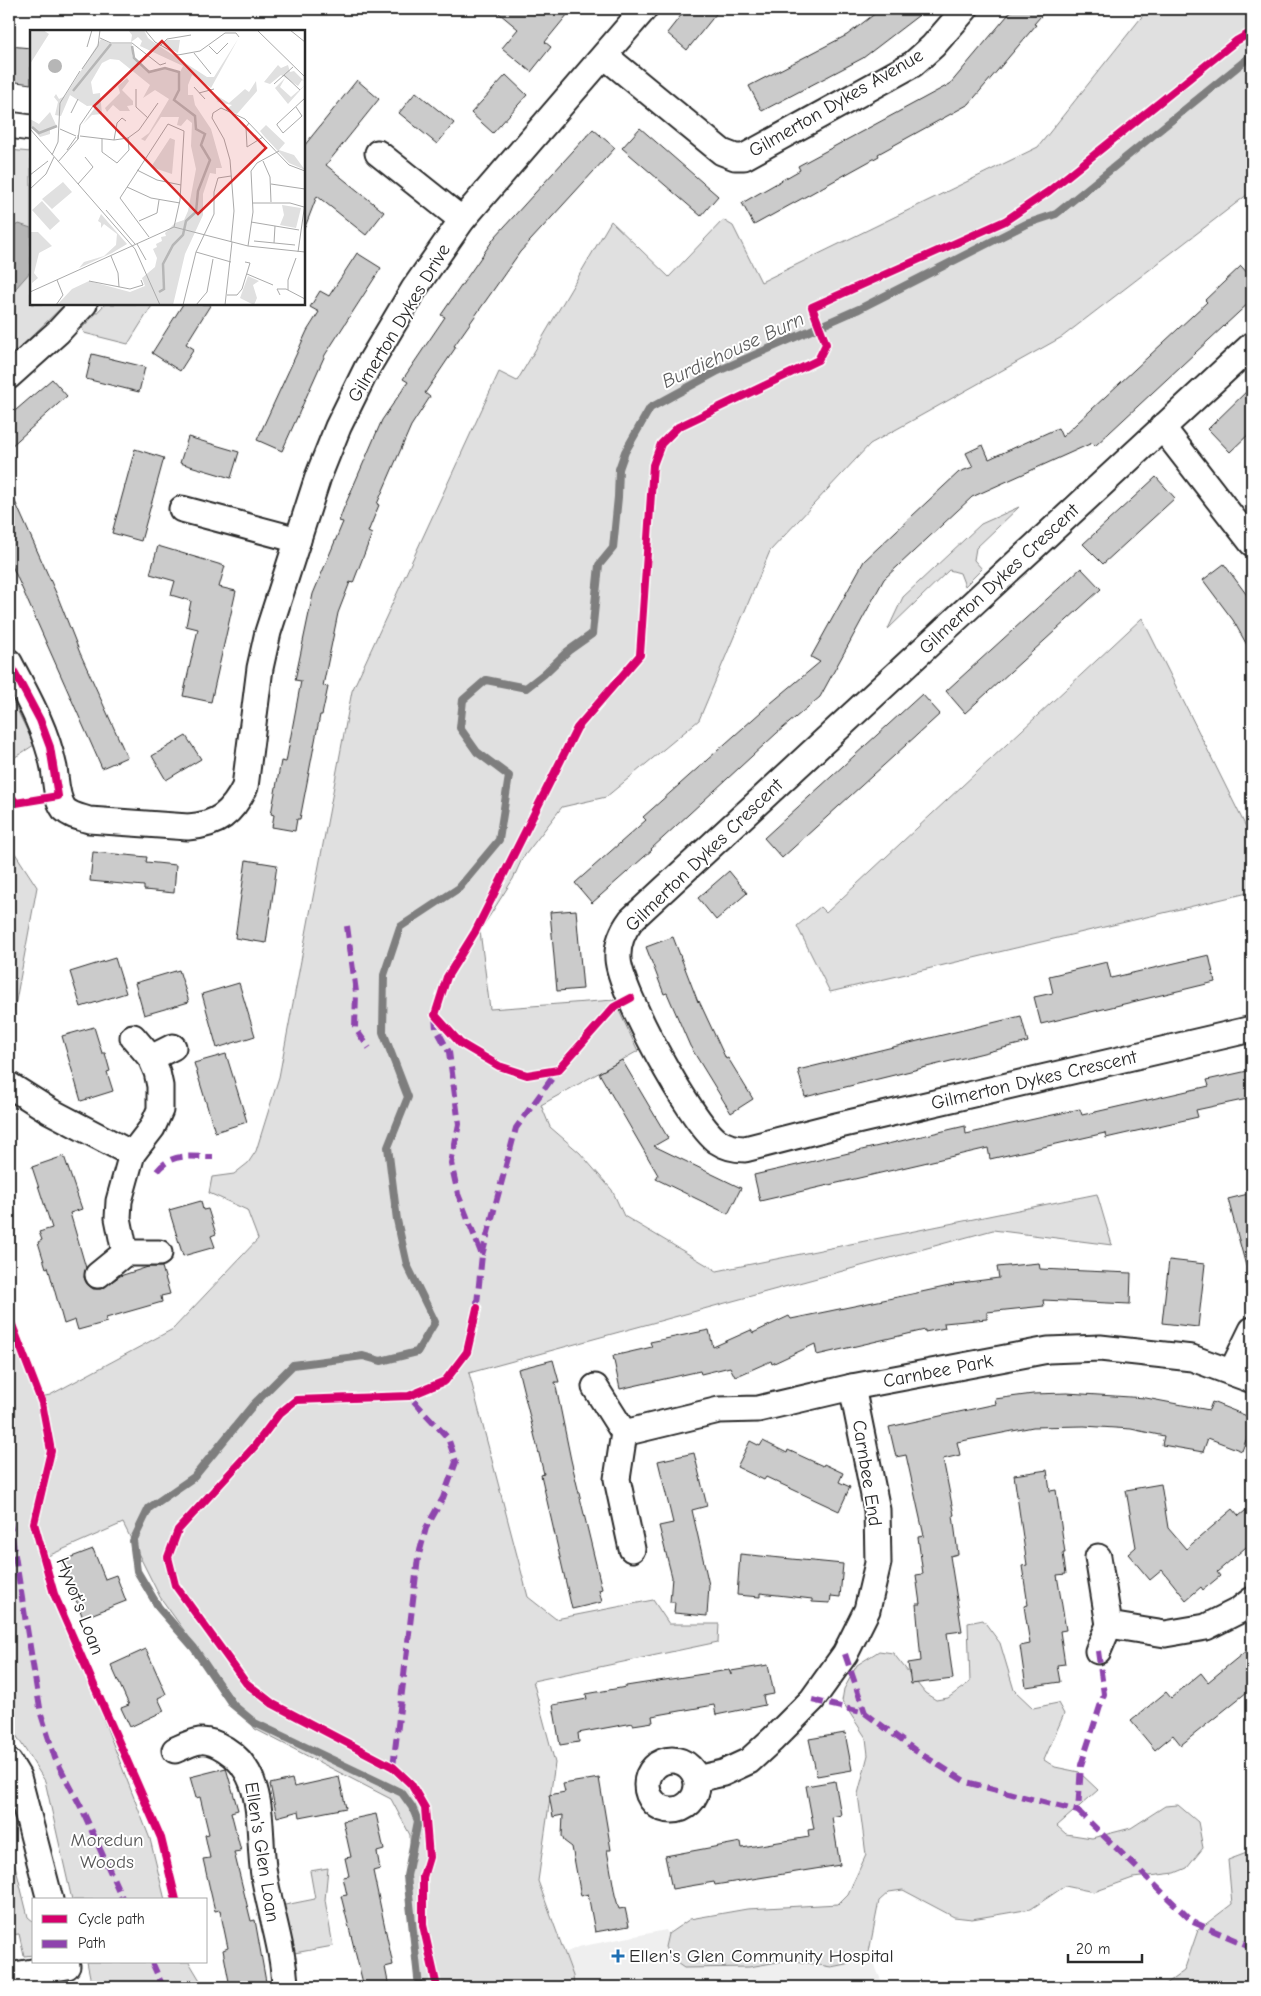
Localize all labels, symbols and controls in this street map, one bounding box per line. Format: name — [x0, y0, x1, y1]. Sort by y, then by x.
inset map — [30, 30, 305, 305]
street label: Gilmerton Dykes Avenue — [745, 44, 927, 162]
street label: Gilmerton Dykes Drive — [343, 240, 455, 406]
water label: Burdiehouse Burn — [658, 307, 808, 393]
street label: Gilmerton Dykes Crescent — [915, 499, 1084, 659]
street label: Gilmerton Dykes Crescent — [621, 774, 788, 936]
street label: Gilmerton Dykes Crescent — [929, 1045, 1140, 1114]
street label: Carnbee Park — [881, 1349, 996, 1392]
street label: Carnbee End — [848, 1418, 886, 1528]
street label: Hyvot's Loan — [51, 1554, 109, 1658]
street label: Ellen's Glen Loan — [240, 1780, 284, 1924]
park label: Moredun Woods — [71, 1829, 143, 1873]
legend — [32, 1898, 208, 1964]
text: Cycle path — [78, 1910, 145, 1928]
scale bar — [1068, 1931, 1142, 1963]
text: Path — [78, 1934, 106, 1952]
text: 20 m — [1076, 1940, 1110, 1958]
place label: Ellen's Glen Community Hospital — [629, 1945, 894, 1967]
marker: Ellen's Glen Community Hospital — [611, 1949, 625, 1963]

